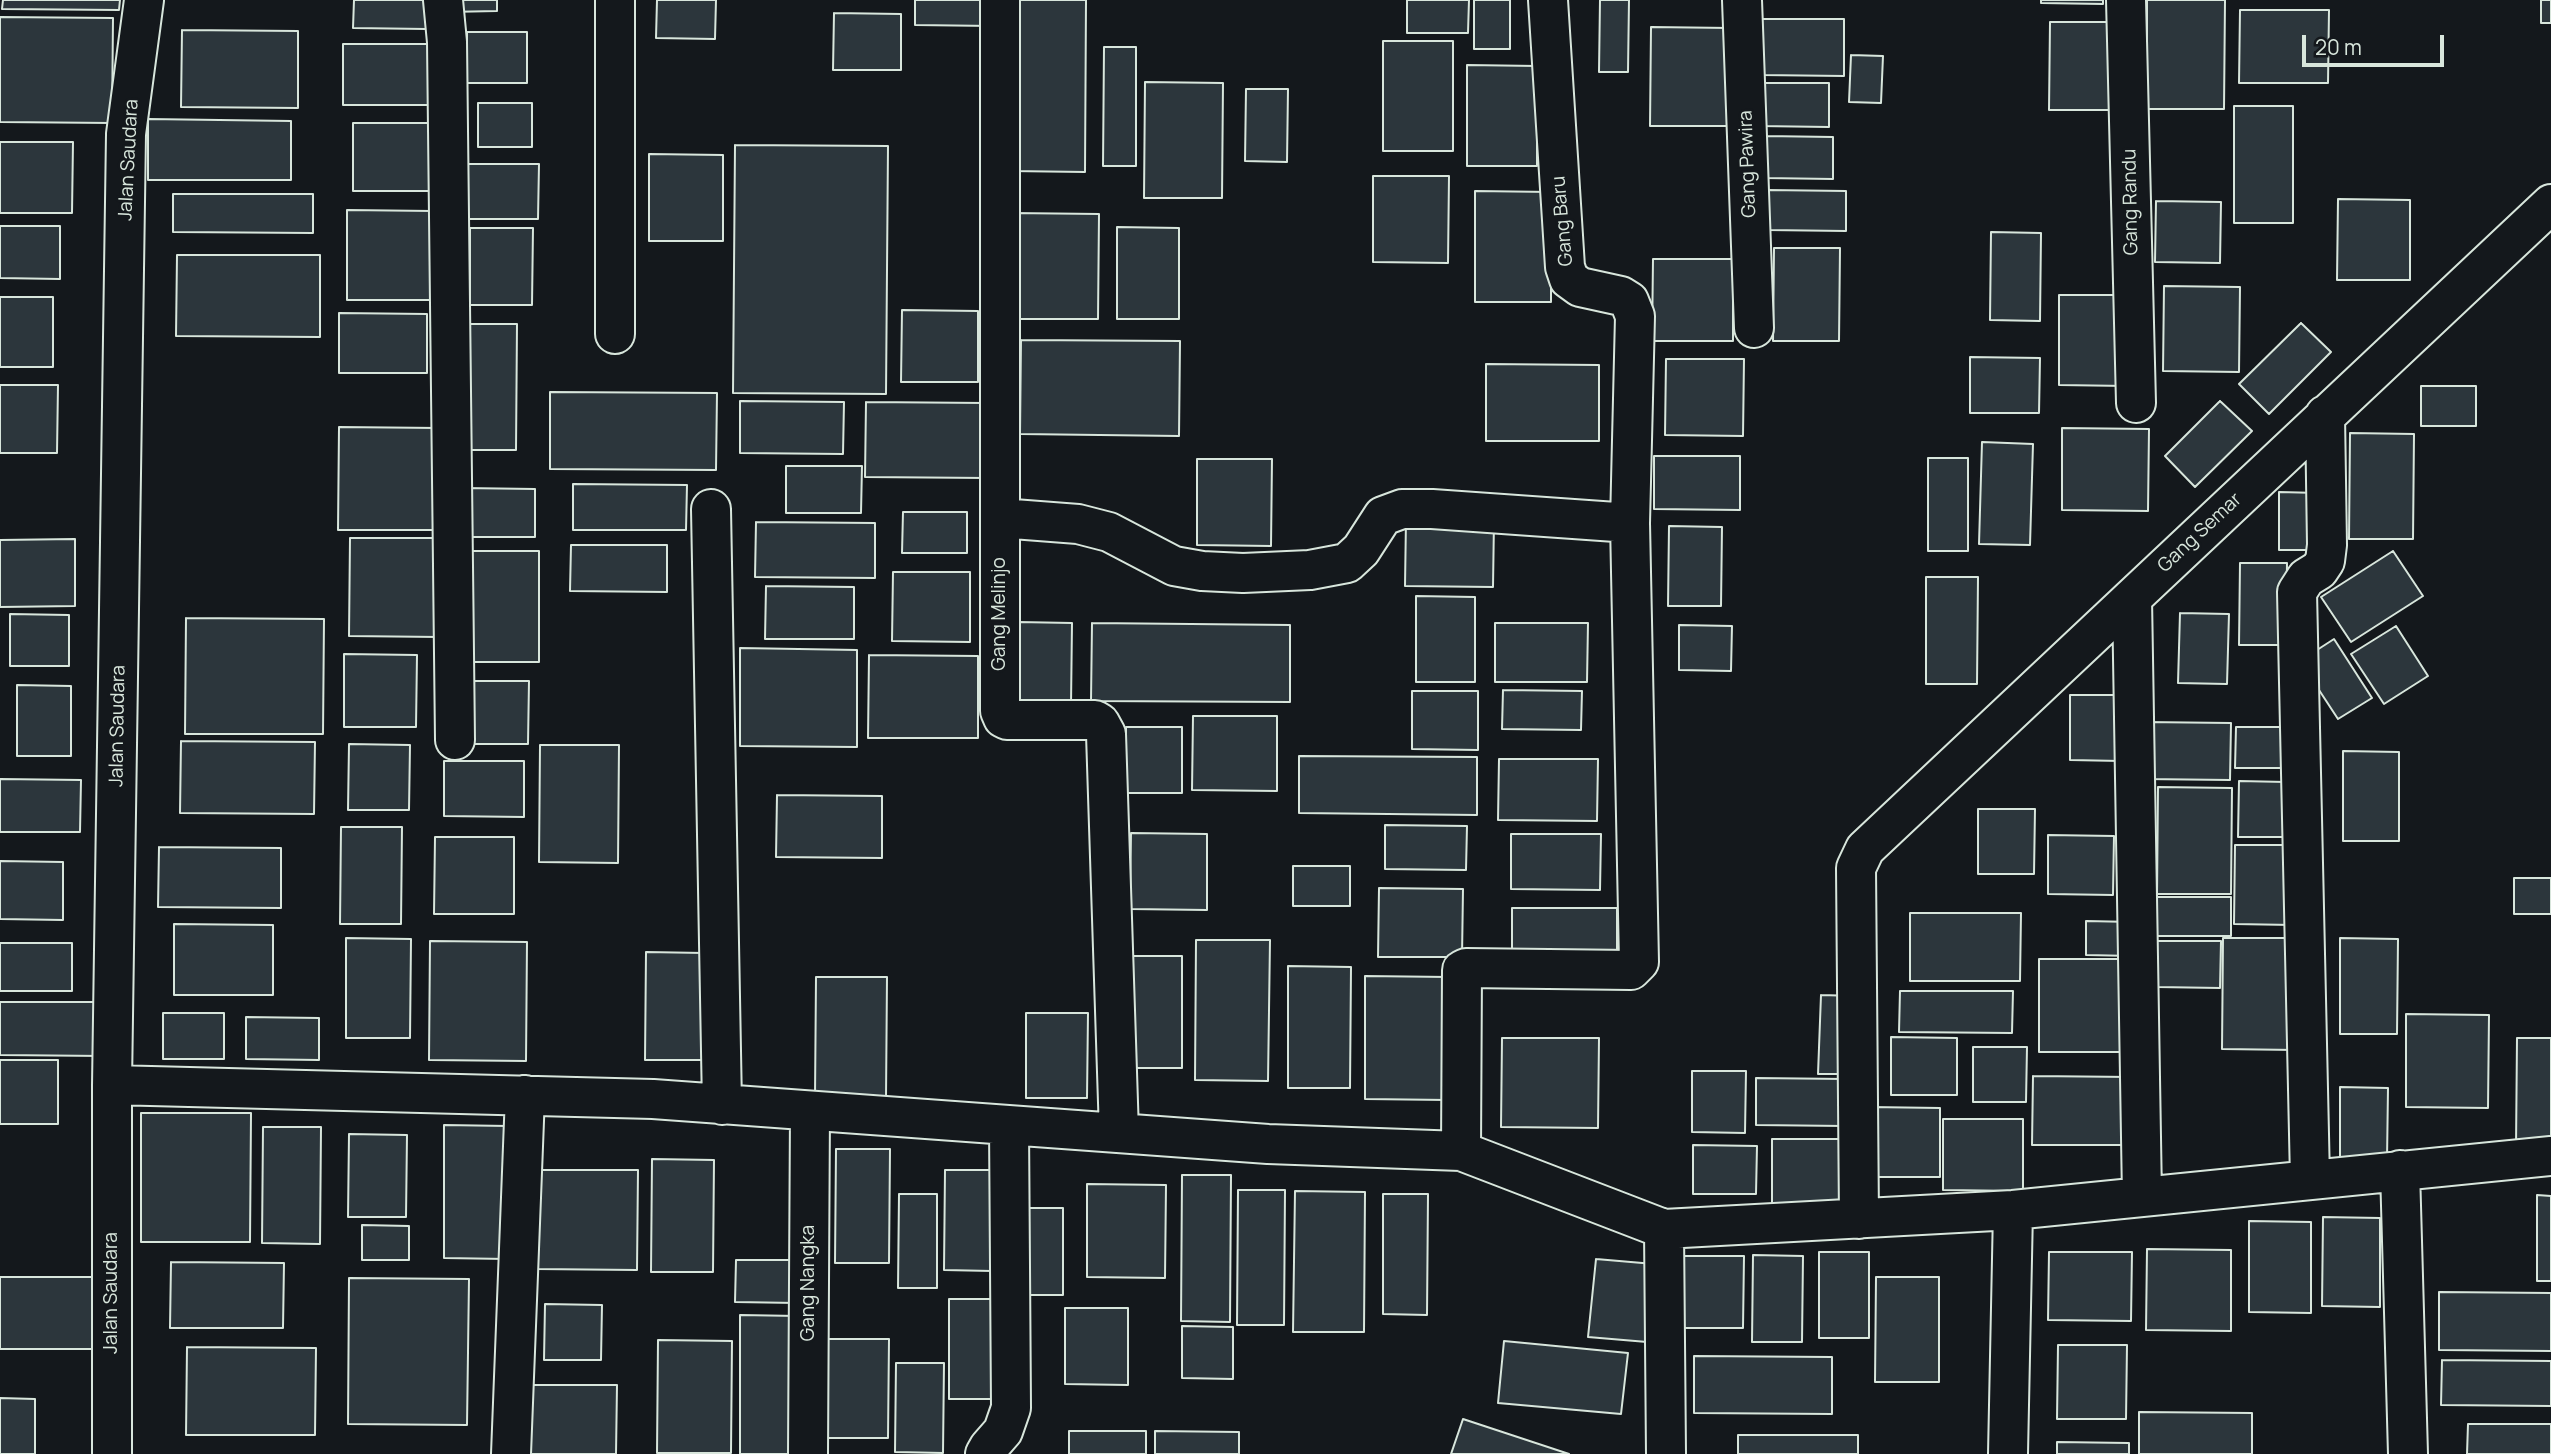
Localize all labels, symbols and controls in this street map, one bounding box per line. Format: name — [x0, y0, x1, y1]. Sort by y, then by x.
scale bar — [2306, 21, 2448, 65]
text: 20 m — [2315, 33, 2362, 61]
street label: Jalan Saudara — [114, 99, 144, 221]
street label: Gang Pawira — [1735, 110, 1761, 218]
street label: Gang Randu — [2119, 149, 2143, 255]
street label: Gang Baru — [1548, 175, 1578, 267]
street label: Gang Semar — [2153, 488, 2247, 578]
street label: Gang Melinjo — [989, 557, 1011, 671]
street label: Jalan Saudara — [106, 665, 130, 787]
street label: Gang Nangka — [798, 1225, 820, 1341]
street label: Jalan Saudara — [101, 1232, 123, 1354]

